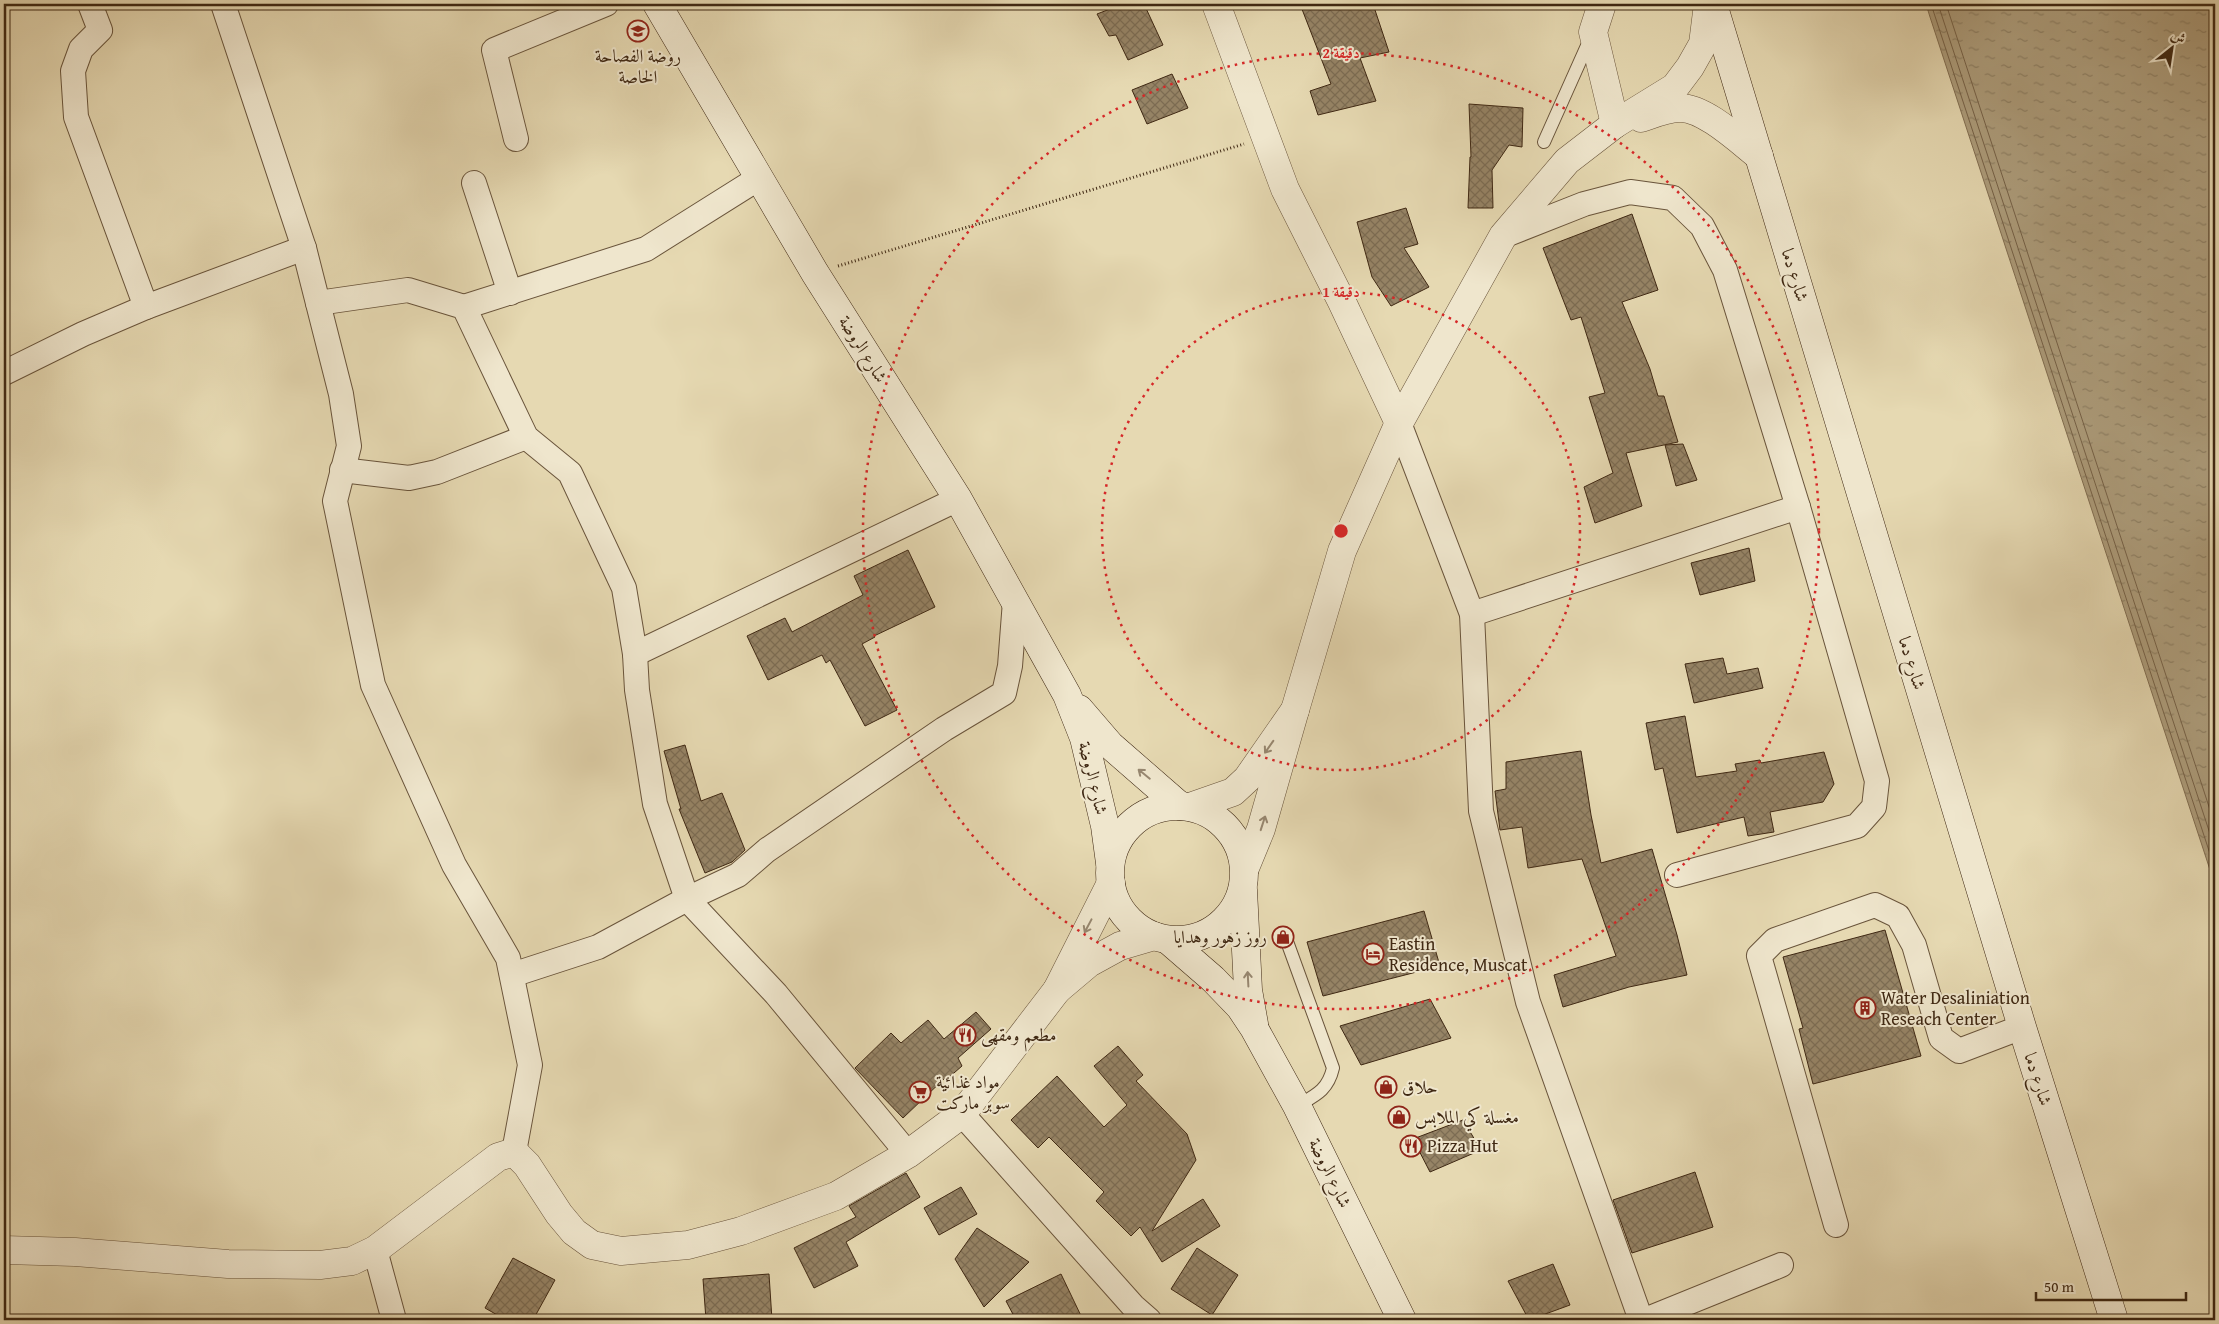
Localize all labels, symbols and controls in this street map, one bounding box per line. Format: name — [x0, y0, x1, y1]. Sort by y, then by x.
school or university icon: روضة الفصاحة الخاصة — [626, 19, 650, 43]
north arrow — [2146, 22, 2196, 72]
text: ش — [2167, 25, 2190, 49]
place label: روضة الفصاحة الخاصة — [595, 42, 681, 90]
text: 2 دقيقة — [1322, 42, 1360, 63]
street label: شارع دما — [1773, 245, 1816, 305]
text: 1 دقيقة — [1322, 281, 1360, 302]
street label: شارع الروضة — [830, 310, 895, 389]
centre of rings — [1332, 522, 1350, 540]
street label: شارع دما — [1890, 633, 1933, 693]
street label: شارع الروضة — [1069, 738, 1116, 818]
one-way arrow — [1264, 739, 1274, 753]
one-way arrow — [1138, 768, 1151, 779]
one-way arrow — [1259, 815, 1268, 831]
one-way arrow — [1083, 918, 1092, 933]
place label: روز زهور وهدايا — [1174, 923, 1267, 950]
shop icon: روز زهور وهدايا — [1271, 925, 1295, 949]
place label: Eastin Residence, Muscat — [1389, 930, 1528, 978]
hotel icon: Eastin Residence, Muscat — [1361, 942, 1385, 966]
one-way arrow — [1243, 972, 1252, 988]
place label: Water Desaliniation Reseach Center — [1881, 984, 2030, 1032]
building icon: Water Desaliniation Reseach Center — [1853, 996, 1877, 1020]
place label: مطعم ومقهى — [981, 1021, 1056, 1052]
restaurant icon: مطعم ومقهى — [953, 1023, 977, 1047]
street label: شارع دما — [2015, 1049, 2060, 1110]
place label: مواد غذائية سوبر ماركت — [936, 1068, 1010, 1116]
place label: حلاق — [1402, 1073, 1438, 1100]
shop icon: حلاق — [1374, 1075, 1398, 1099]
supermarket icon: مواد غذائية سوبر ماركت — [908, 1080, 932, 1104]
place label: مغسلة كي الملابس — [1415, 1103, 1519, 1132]
shop icon: مغسلة كي الملابس — [1387, 1105, 1411, 1129]
place label: Pizza Hut — [1427, 1132, 1499, 1159]
street label: شارع الروضة — [1300, 1133, 1359, 1213]
restaurant icon: Pizza Hut — [1399, 1134, 1423, 1158]
scale bar — [2036, 1269, 2186, 1301]
text: 50 m — [2044, 1276, 2075, 1297]

